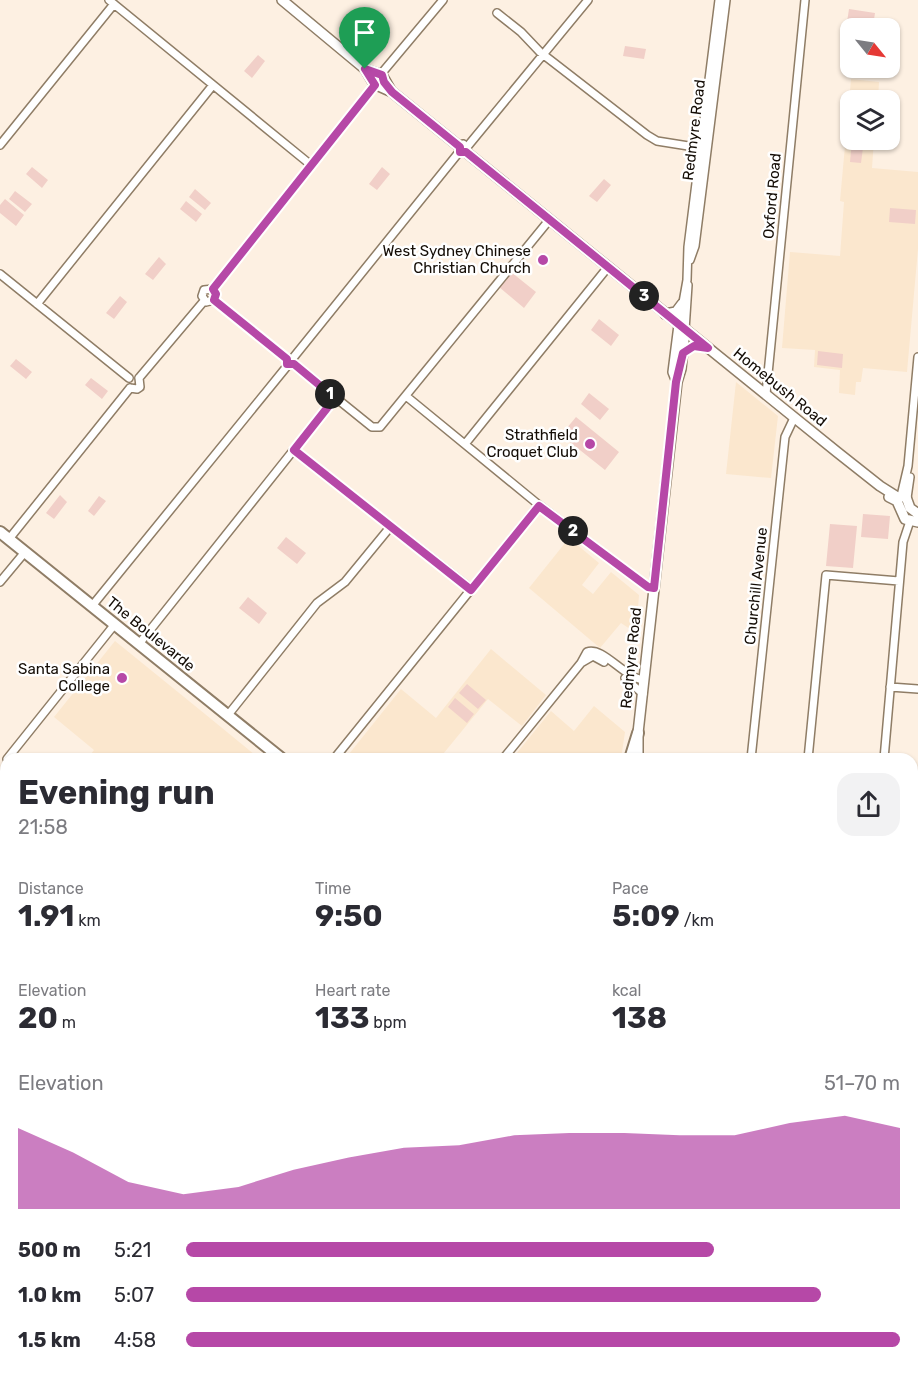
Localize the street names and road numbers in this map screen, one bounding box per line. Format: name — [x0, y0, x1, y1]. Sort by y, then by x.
street label: Redmyre Road — [679, 78, 709, 182]
street label: Oxford Road — [759, 152, 785, 240]
street label: Homebush Road — [730, 344, 830, 430]
street label: Churchill Avenue — [741, 526, 771, 646]
street label: The Boulevarde — [103, 593, 199, 675]
street label: Redmyre Road — [617, 607, 645, 709]

